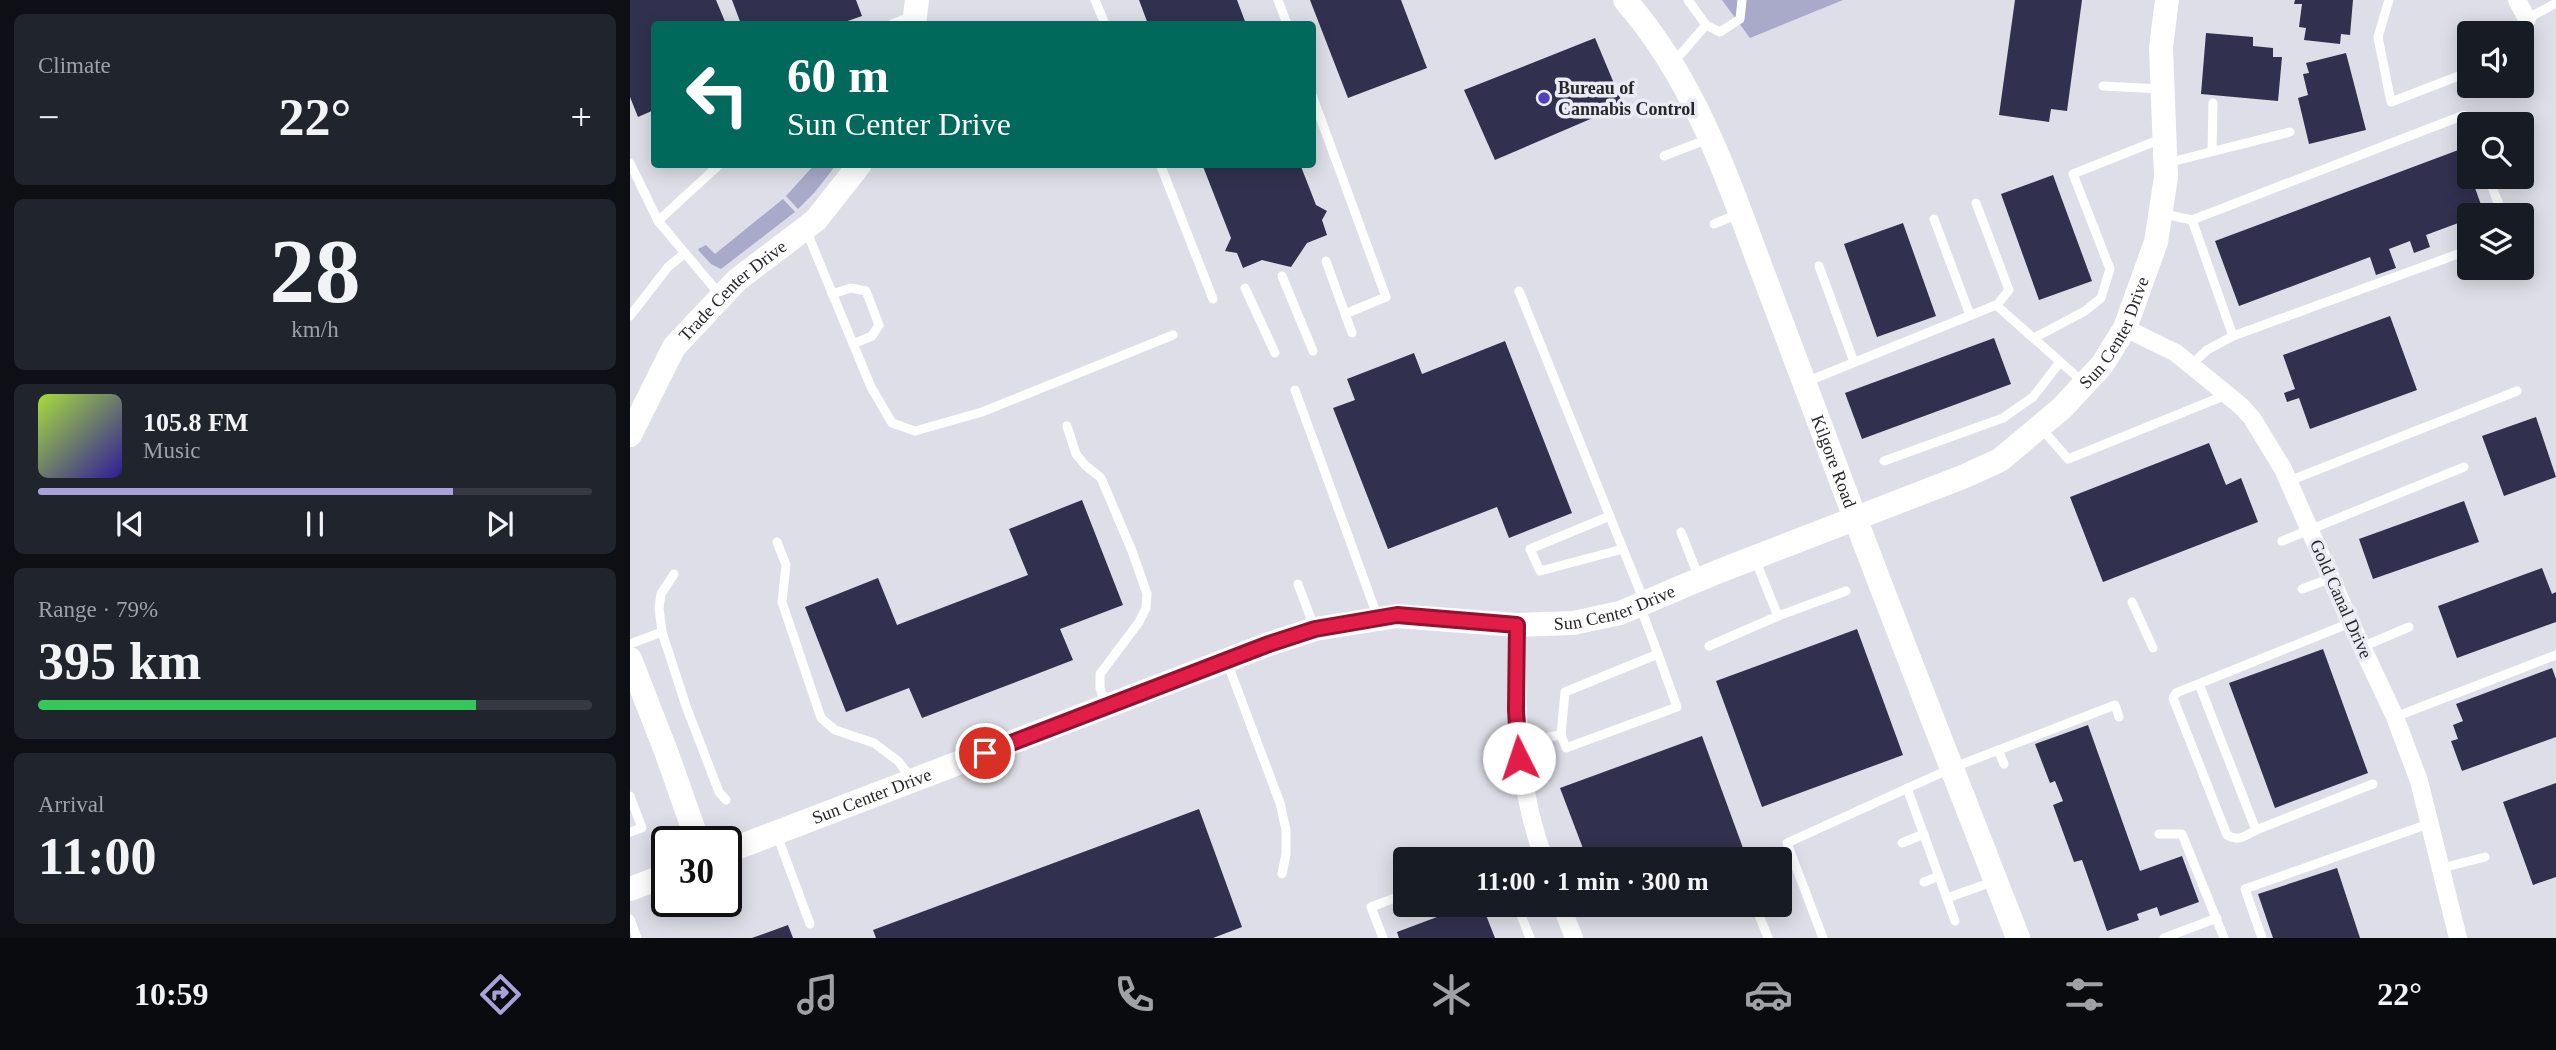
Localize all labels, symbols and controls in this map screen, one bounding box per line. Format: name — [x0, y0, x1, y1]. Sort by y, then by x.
map controls — [2457, 21, 2534, 280]
button: sound — [2457, 21, 2534, 98]
text: 60 m — [787, 48, 889, 103]
icon: left — [672, 49, 763, 140]
text: Climate — [38, 53, 111, 78]
place label: Bureau of Cannabis Control — [1558, 78, 1695, 119]
text: 22° — [279, 89, 351, 146]
marker: Bureau of Cannabis Control — [1536, 90, 1552, 106]
text: − — [38, 96, 59, 138]
text: + — [571, 96, 592, 138]
text: Sun Center Drive — [787, 106, 1011, 142]
button: search — [2457, 112, 2534, 189]
button: layers — [2457, 203, 2534, 280]
text: 28 — [270, 221, 361, 322]
street label: Trade Center Drive — [675, 236, 790, 345]
street label: Sun Center Drive — [2075, 274, 2153, 393]
text: km/h — [291, 317, 339, 342]
text: 105.8 FM — [143, 408, 248, 437]
street label: Kilgore Road — [1807, 412, 1860, 511]
text: Music — [143, 438, 201, 463]
icon: previous — [111, 505, 149, 543]
icon: pause — [296, 505, 334, 543]
icon: next — [481, 505, 519, 543]
street label: Gold Canal Drive — [2306, 536, 2376, 662]
street label: Sun Center Drive — [1553, 581, 1678, 634]
text: Range · 79% — [38, 597, 158, 622]
text: 395 km — [38, 633, 201, 690]
position arrow — [1482, 721, 1556, 795]
pin — [955, 723, 1015, 783]
icon: arrive — [966, 734, 1004, 772]
street label: Sun Center Drive — [809, 764, 934, 828]
text: Arrival — [38, 792, 104, 817]
speed limit sign: 30 — [651, 826, 742, 917]
text: 11:00 — [38, 828, 156, 885]
text: 11:00 · 1 min · 300 m — [1476, 867, 1709, 896]
icon: directions — [476, 970, 525, 1019]
icon: music — [793, 970, 842, 1019]
icon: phone — [1110, 970, 1159, 1019]
icon: climate — [1427, 970, 1476, 1019]
icon: car — [1744, 970, 1793, 1019]
icon: filters — [2060, 970, 2109, 1019]
text: 10:59 — [134, 976, 209, 1012]
text: 22° — [2377, 976, 2422, 1012]

